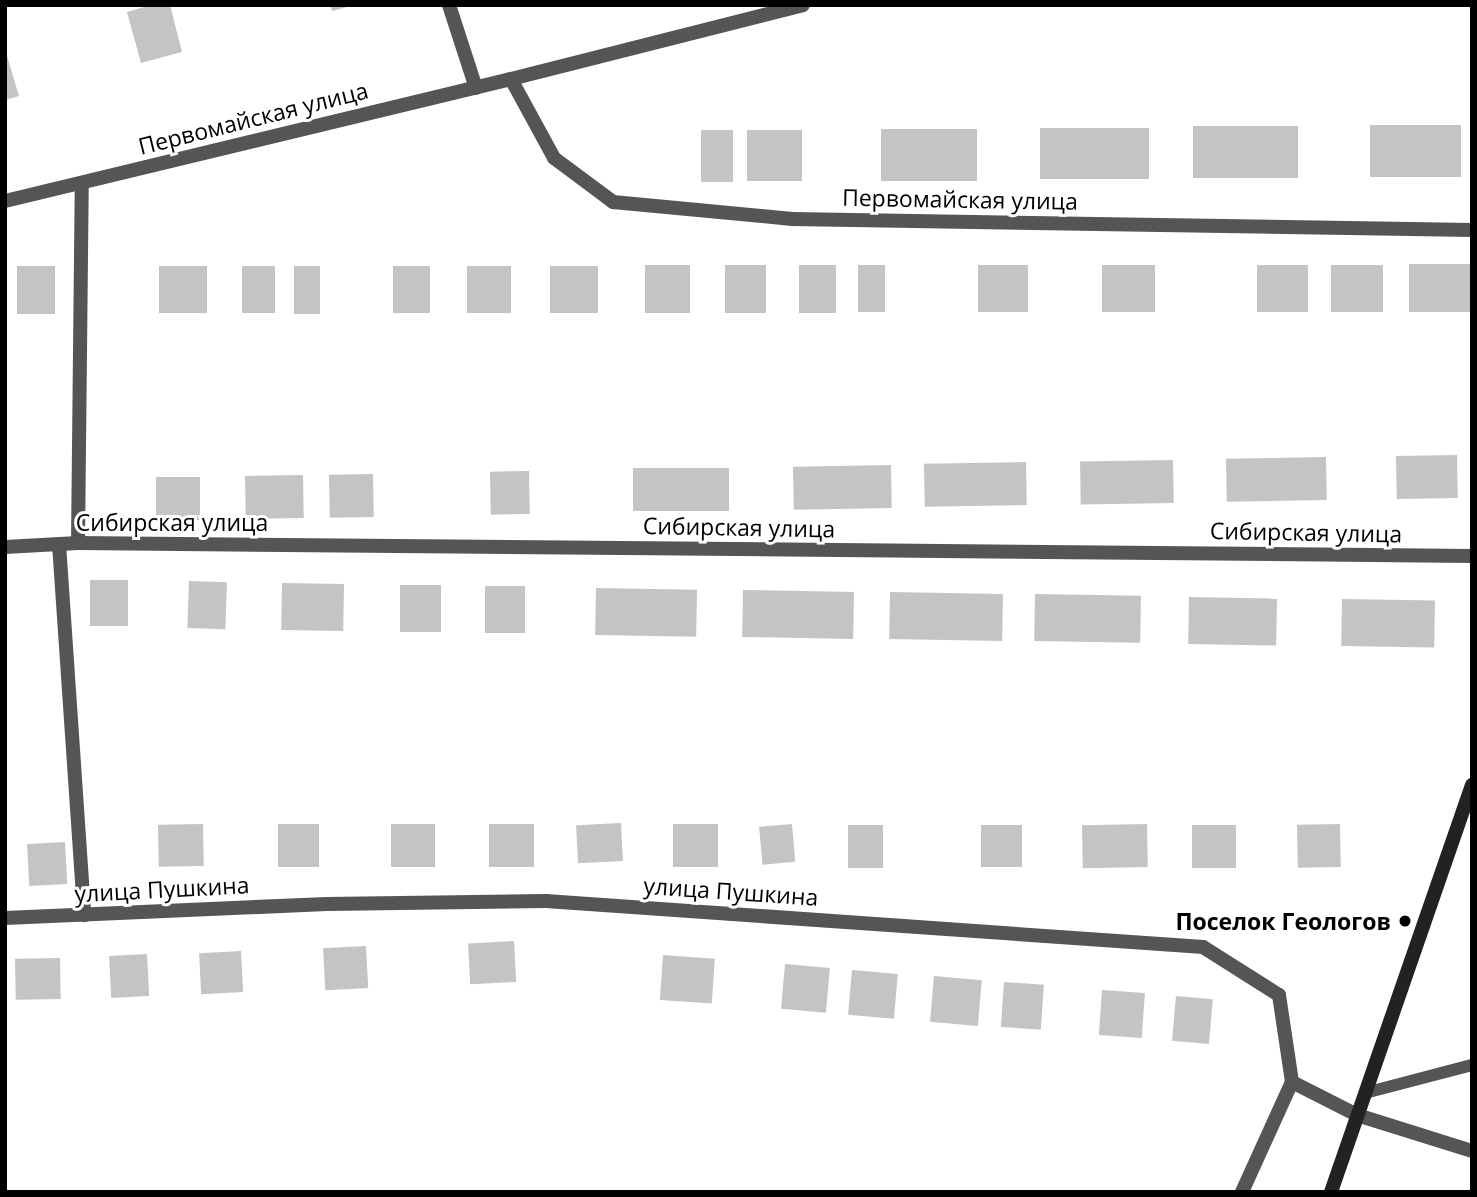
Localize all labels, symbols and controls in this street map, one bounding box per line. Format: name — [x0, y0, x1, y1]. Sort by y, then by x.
street label: Первомайская улица — [135, 76, 371, 160]
street label: Первомайская улица — [842, 183, 1078, 215]
street label: Сибирская улица — [76, 508, 268, 536]
street label: Сибирская улица — [643, 512, 835, 542]
street label: Сибирская улица — [1210, 517, 1402, 547]
street label: улица Пушкина — [74, 871, 250, 907]
street label: улица Пушкина — [643, 871, 819, 911]
place label: Поселок Геологов — [1175, 907, 1391, 935]
marker: Поселок Геологов — [1397, 913, 1413, 929]

